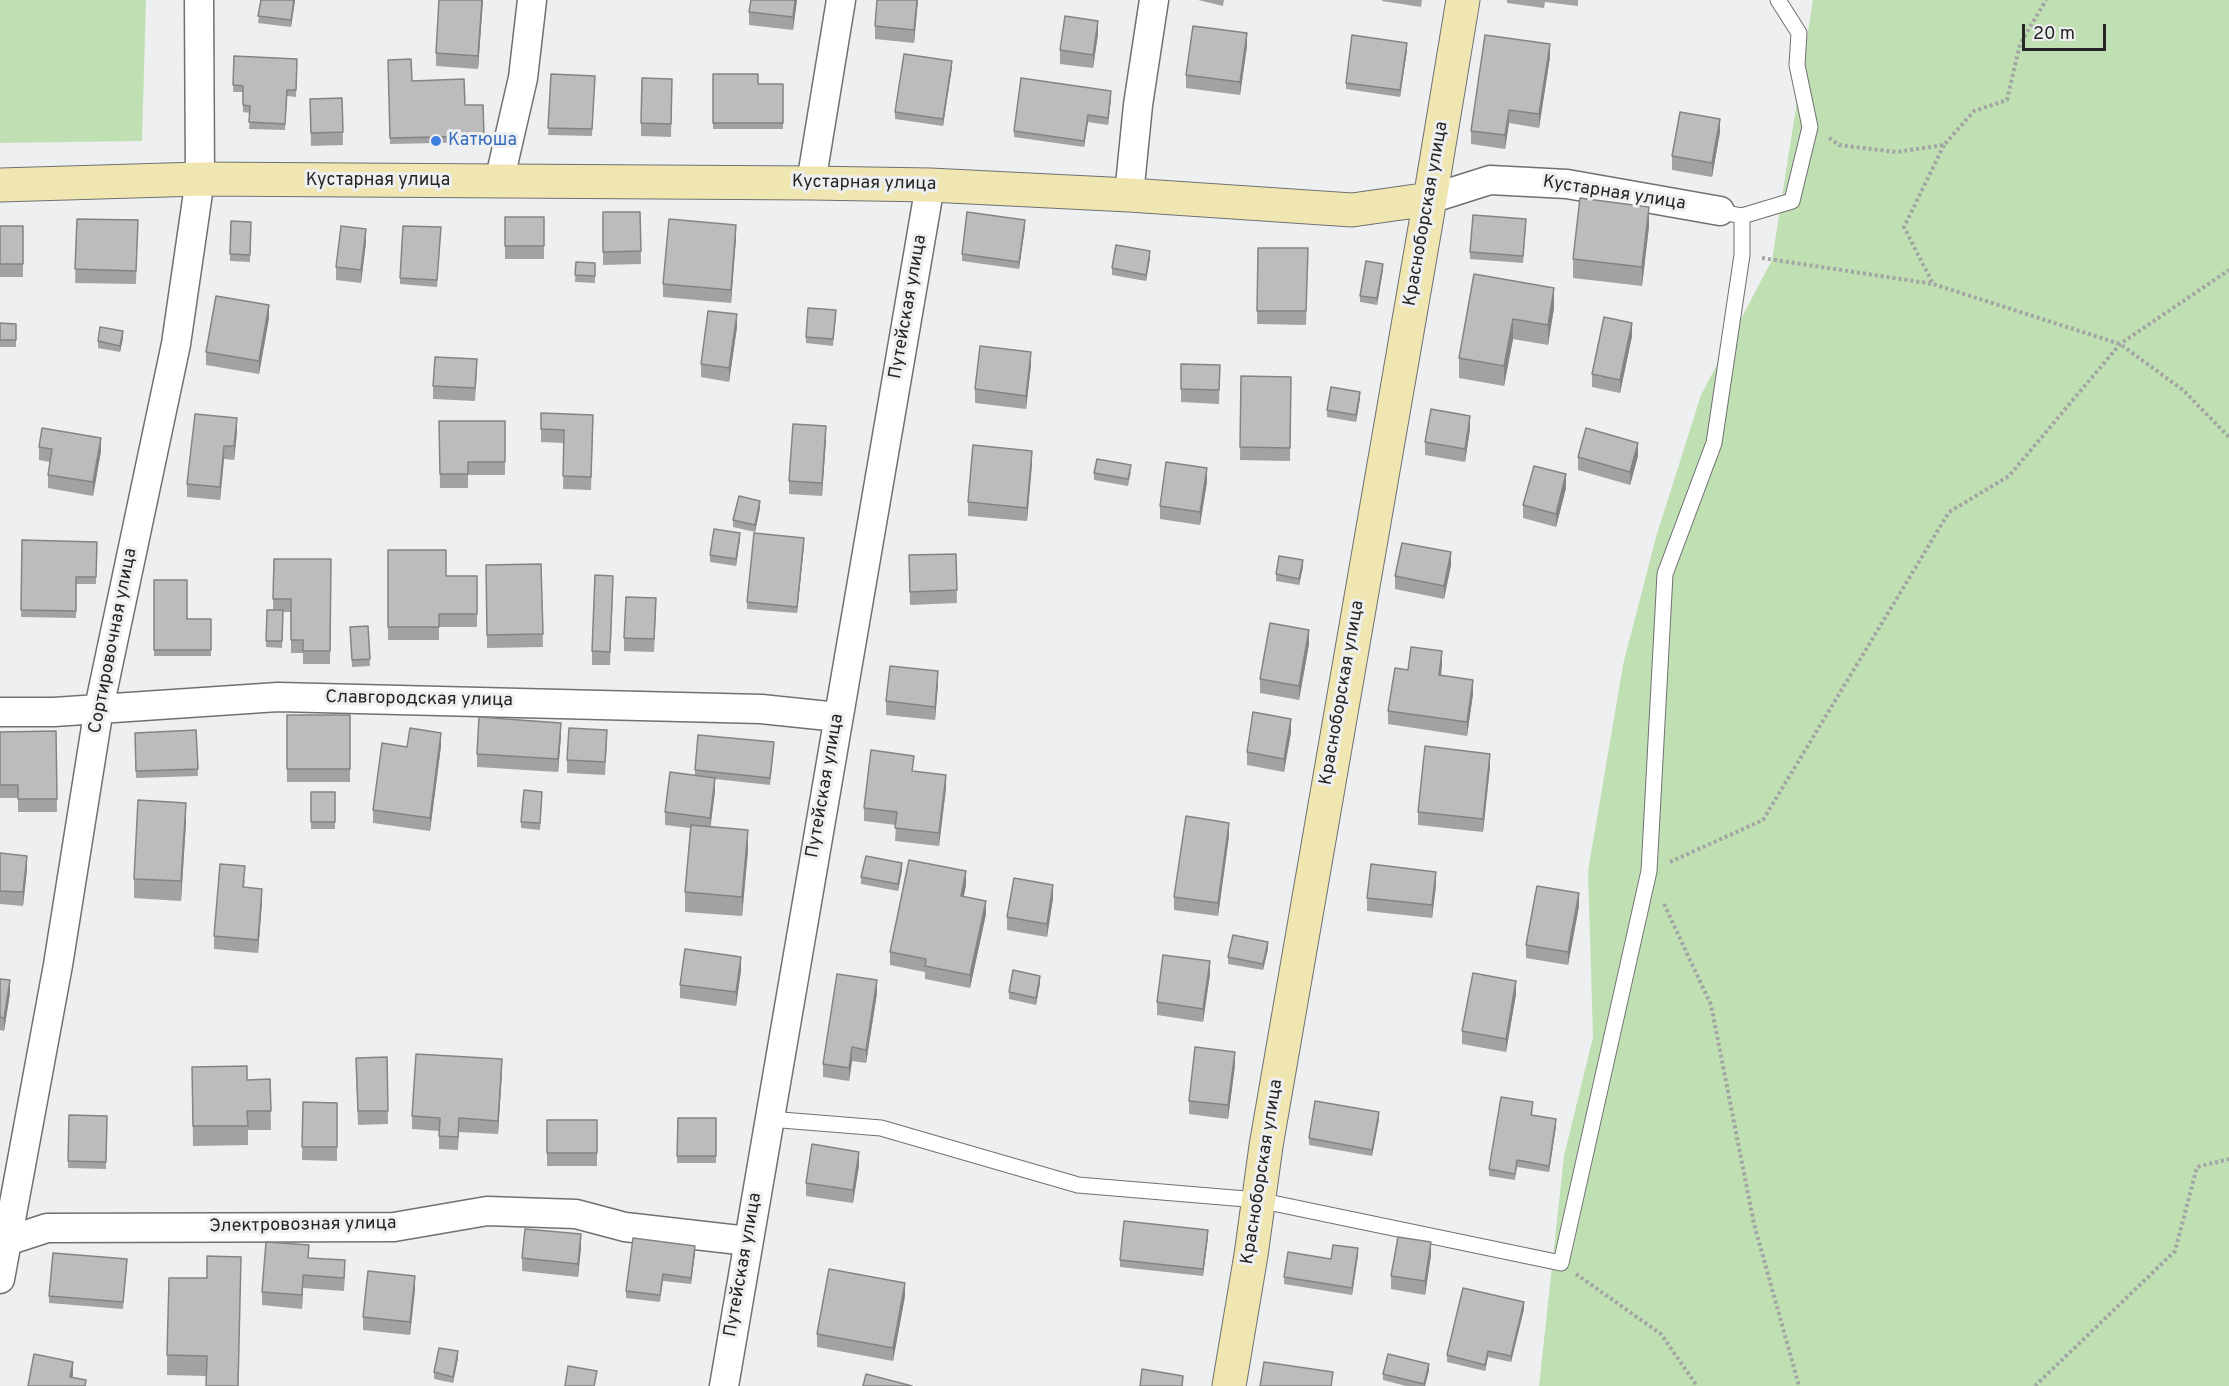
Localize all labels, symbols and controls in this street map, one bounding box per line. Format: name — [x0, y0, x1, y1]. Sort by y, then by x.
scale bar — [2025, 12, 2109, 50]
text: 20 m — [2033, 23, 2075, 46]
street label: Красноборская улица — [1400, 120, 1454, 308]
place label: Катюша — [448, 130, 517, 152]
marker: Катюша — [429, 134, 443, 148]
street label: Кустарная улица — [306, 170, 450, 192]
street label: Кустарная улица — [792, 172, 936, 196]
street label: Кустарная улица — [1541, 172, 1687, 216]
street label: Путейская улица — [886, 233, 932, 381]
street label: Сортировочная улица — [85, 546, 143, 736]
street label: Красноборская улица — [1316, 599, 1370, 787]
street label: Славгородская улица — [325, 688, 513, 712]
street label: Путейская улица — [803, 712, 849, 860]
street label: Красноборская улица — [1238, 1078, 1288, 1266]
street label: Путейская улица — [721, 1191, 767, 1339]
street label: Электровозная улица — [209, 1214, 397, 1238]

